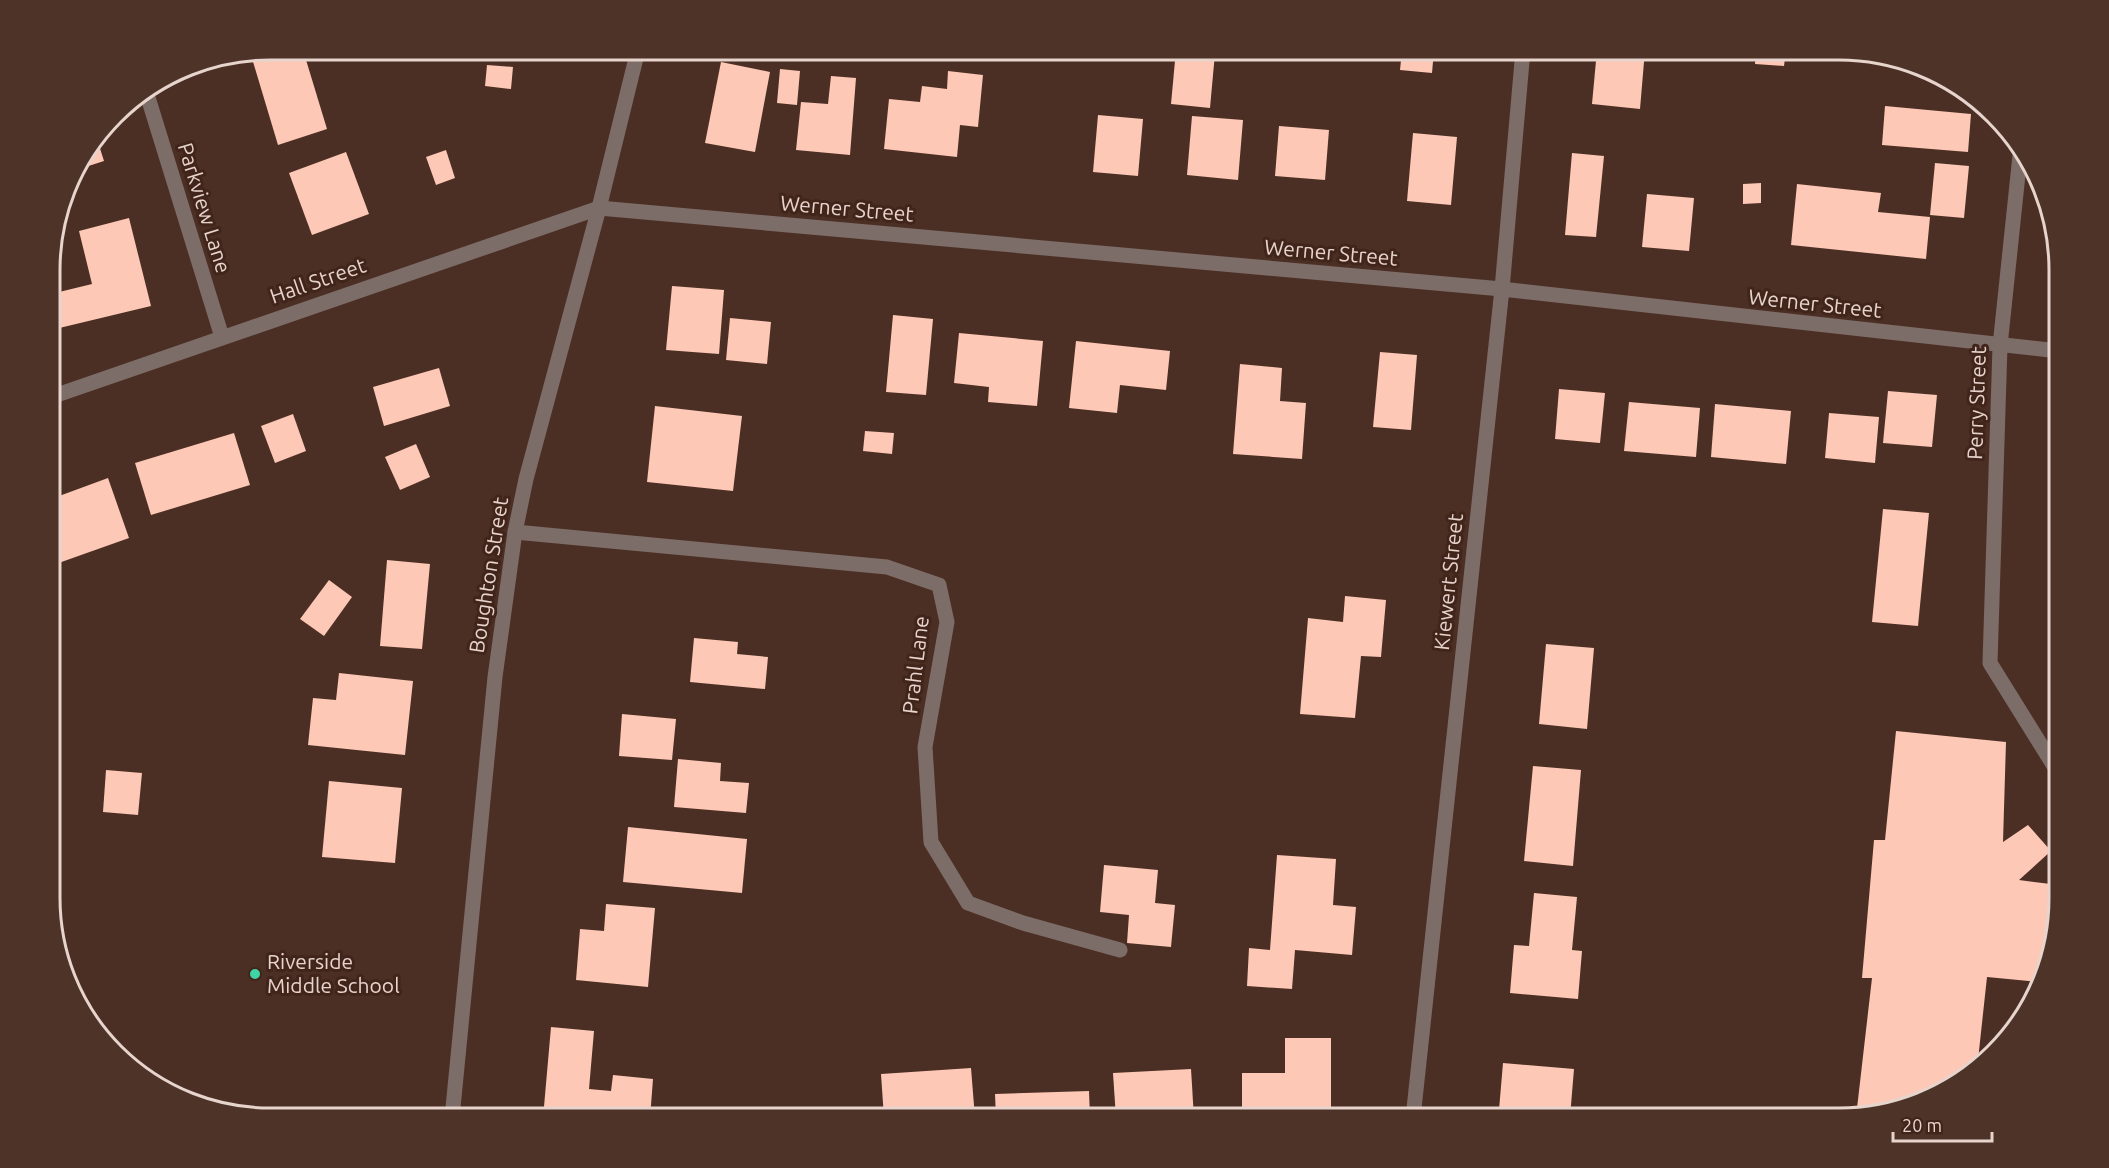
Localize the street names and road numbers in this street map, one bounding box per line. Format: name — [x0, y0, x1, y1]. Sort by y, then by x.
street label: Parkview Lane — [174, 140, 236, 276]
street label: Werner Street — [779, 190, 915, 226]
street label: Werner Street — [1263, 234, 1399, 270]
street label: Hall Street — [267, 252, 369, 308]
street label: Werner Street — [1747, 284, 1883, 322]
street label: Perry Street — [1962, 346, 1990, 460]
street label: Boughton Street — [464, 495, 512, 655]
street label: Kiewert Street — [1429, 512, 1467, 651]
street label: Prahl Lane — [897, 614, 933, 715]

